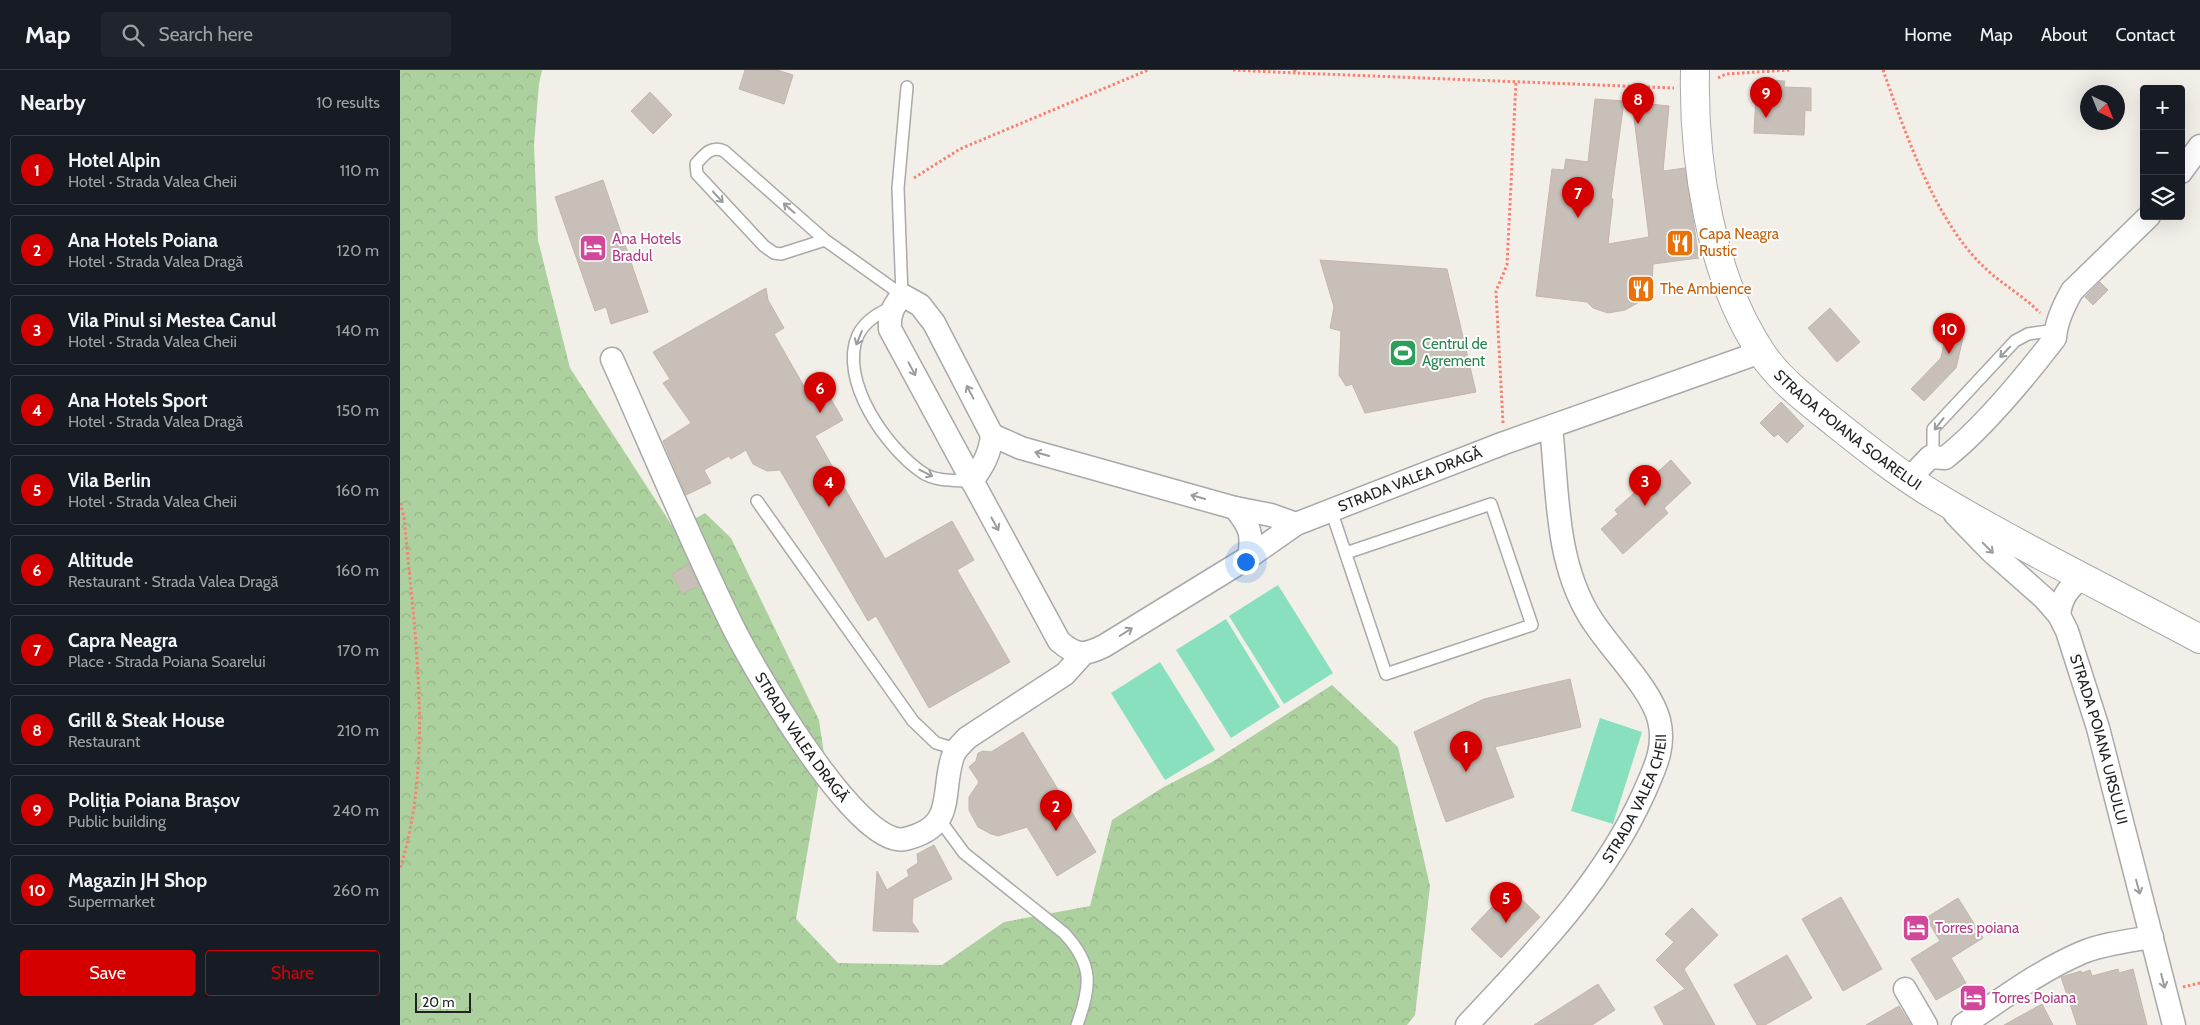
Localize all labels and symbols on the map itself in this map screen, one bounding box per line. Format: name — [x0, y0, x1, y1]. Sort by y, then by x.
pin: 9 — [1750, 77, 1782, 118]
pin: 8 — [1622, 83, 1654, 124]
north arrow — [2080, 85, 2125, 130]
pin: 7 — [1562, 177, 1594, 218]
one-way arrow — [712, 190, 724, 203]
one-way arrow — [782, 202, 795, 213]
place label: Capa Neagra Rustic — [1699, 225, 1780, 260]
restaurant icon: Capa Neagra Rustic — [1665, 228, 1695, 258]
place label: Ana Hotels Bradul — [612, 230, 681, 265]
hotel icon: Ana Hotels Bradul — [578, 233, 608, 263]
restaurant icon: The Ambience — [1626, 274, 1656, 304]
place label: The Ambience — [1660, 280, 1752, 298]
pin: 10 — [1933, 313, 1965, 354]
one-way arrow — [854, 330, 863, 345]
place label: Centrul de Agrement — [1422, 335, 1488, 370]
sports icon: Centrul de Agrement — [1388, 338, 1418, 368]
one-way arrow — [1999, 346, 2011, 359]
one-way arrow — [907, 362, 917, 377]
street label: STRADA POIANA SOARELUI — [1770, 366, 1925, 494]
pin: 6 — [804, 372, 836, 413]
one-way arrow — [965, 385, 974, 400]
one-way arrow — [1933, 417, 1944, 430]
street label: STRADA VALEA DRAGĂ — [1335, 443, 1485, 516]
one-way arrow — [1034, 448, 1050, 458]
pin: 3 — [1629, 465, 1661, 506]
pin: 4 — [813, 466, 845, 507]
one-way arrow — [919, 468, 934, 478]
one-way arrow — [1191, 492, 1207, 502]
one-way arrow — [991, 516, 1001, 531]
one-way arrow — [1982, 542, 1994, 554]
your location — [1233, 549, 1259, 575]
one-way arrow — [1119, 627, 1133, 637]
street label: STRADA POIANA URSULUI — [2066, 652, 2131, 826]
street label: STRADA VALEA DRAGĂ — [751, 669, 853, 806]
pin: 1 — [1450, 731, 1482, 772]
street label: STRADA VALEA CHEII — [1598, 734, 1670, 866]
pin: 2 — [1040, 790, 1072, 831]
one-way arrow — [2134, 878, 2144, 894]
pin: 5 — [1490, 882, 1522, 923]
hotel icon: Torres poiana — [1901, 913, 1931, 943]
place label: Torres poiana — [1935, 919, 2020, 937]
one-way arrow — [2159, 973, 2168, 989]
hotel icon: Torres Poiana — [1958, 983, 1988, 1013]
place label: Torres Poiana — [1992, 989, 2077, 1007]
scale bar — [415, 990, 471, 1013]

